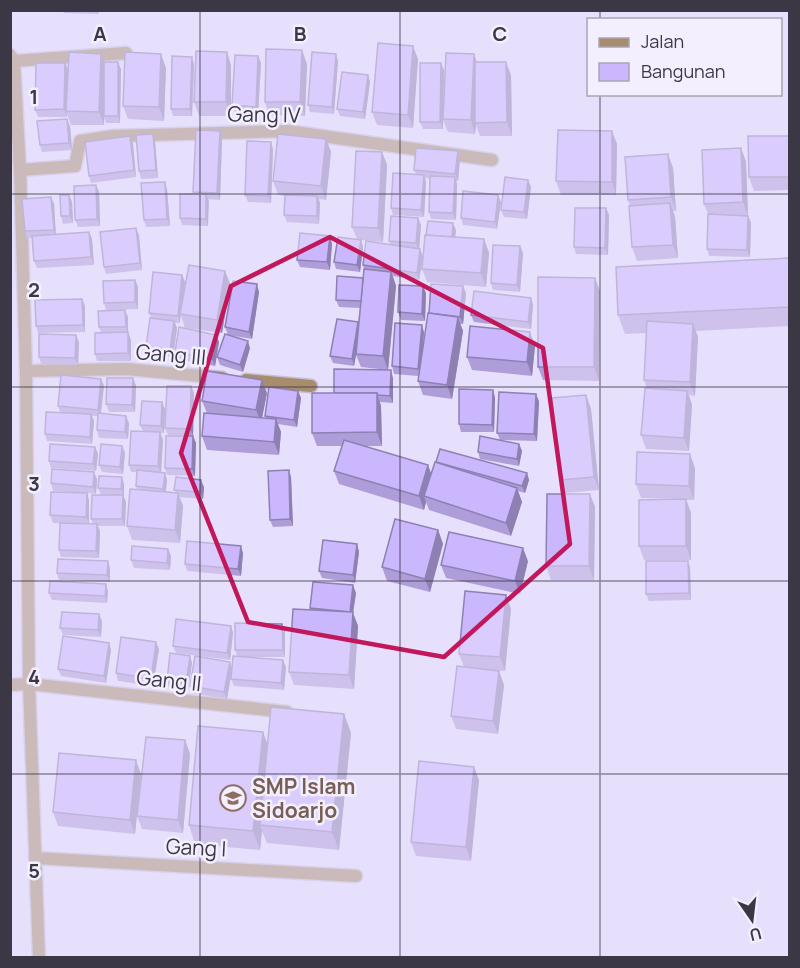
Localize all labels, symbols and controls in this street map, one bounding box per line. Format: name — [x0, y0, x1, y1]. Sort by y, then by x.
legend — [587, 18, 782, 96]
text: A — [93, 20, 107, 47]
text: B — [294, 20, 307, 47]
text: C — [493, 20, 507, 47]
text: Jalan — [641, 29, 684, 53]
text: Bangunan — [641, 59, 725, 83]
text: 1 — [30, 83, 38, 110]
street label: Gang IV — [227, 99, 301, 129]
text: 2 — [28, 276, 40, 303]
street label: Gang III — [135, 337, 207, 371]
text: 3 — [28, 470, 40, 497]
text: 4 — [28, 663, 40, 690]
street label: Gang II — [135, 663, 203, 697]
place label: SMP Islam Sidoarjo — [252, 772, 356, 824]
school or university icon: SMP Islam Sidoarjo — [218, 783, 248, 813]
street label: Gang I — [165, 831, 227, 863]
text: 5 — [28, 857, 40, 884]
north arrow — [722, 890, 782, 950]
text: U — [747, 922, 764, 947]

